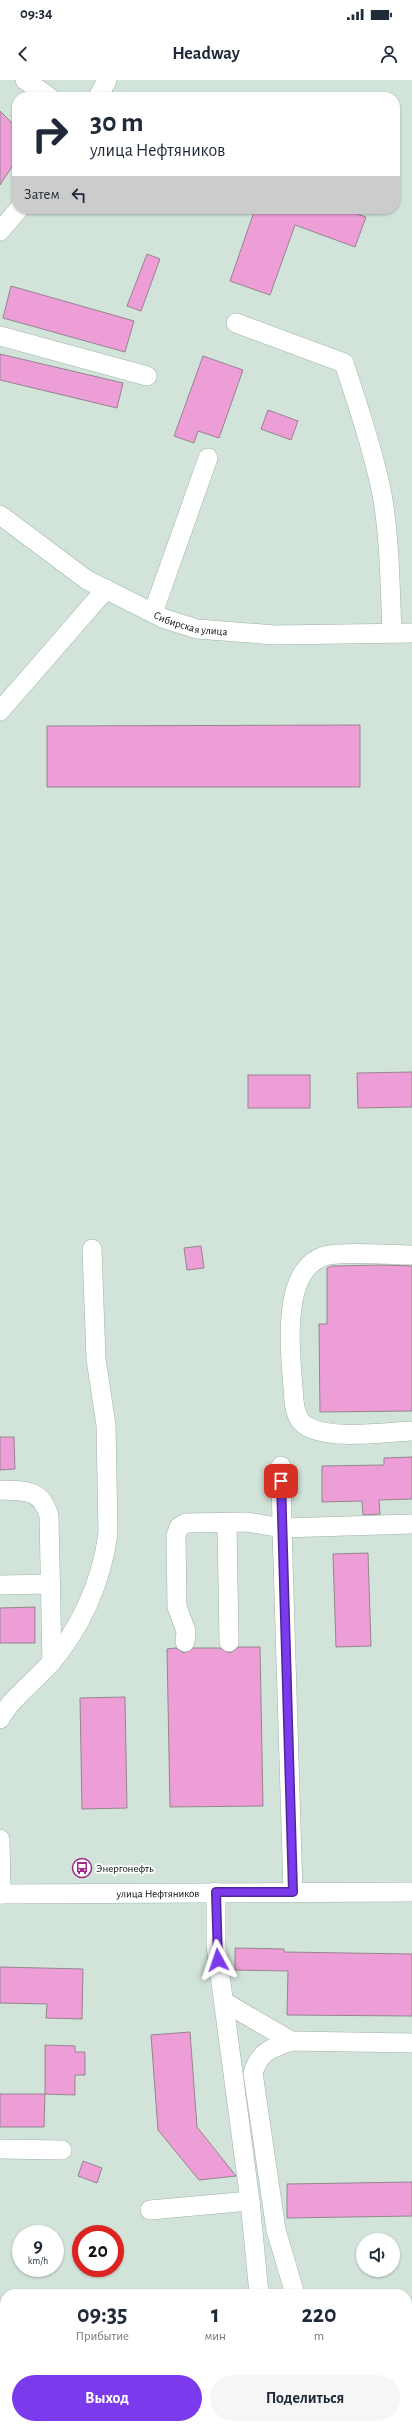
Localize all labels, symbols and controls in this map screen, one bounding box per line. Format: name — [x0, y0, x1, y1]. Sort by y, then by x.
text: 09:34 — [20, 6, 53, 21]
icon: back — [12, 43, 34, 65]
icon: person — [378, 43, 400, 65]
text: Headway — [172, 45, 240, 63]
icon: right — [24, 108, 76, 160]
text: 30 m — [90, 109, 143, 137]
text: улица Нефтяников — [90, 142, 225, 160]
icon: left — [68, 184, 90, 206]
text: Затем — [24, 187, 60, 202]
street label: Сибирская улица — [152, 609, 228, 637]
pin — [264, 1464, 298, 1498]
icon: arrive — [270, 1470, 292, 1492]
bus stop icon: Энергонефть — [71, 1857, 93, 1879]
place label: Энергонефть — [96, 1863, 154, 1874]
street label: улица Нефтяников — [116, 1888, 199, 1899]
position arrow — [197, 1939, 239, 1981]
speed limit sign: 20 — [72, 2225, 124, 2277]
map controls — [356, 2233, 400, 2277]
button: sound — [356, 2233, 400, 2277]
text: 9 — [33, 2236, 43, 2256]
text: km/h — [28, 2256, 48, 2266]
text: 09:35 — [77, 2303, 127, 2327]
text: 1 — [211, 2303, 220, 2327]
text: 220 — [301, 2303, 337, 2327]
text: Прибытие — [75, 2330, 129, 2343]
text: мин — [204, 2330, 226, 2343]
text: m — [314, 2330, 324, 2343]
button: Выход — [12, 2375, 202, 2421]
button: Поделиться — [210, 2375, 400, 2421]

